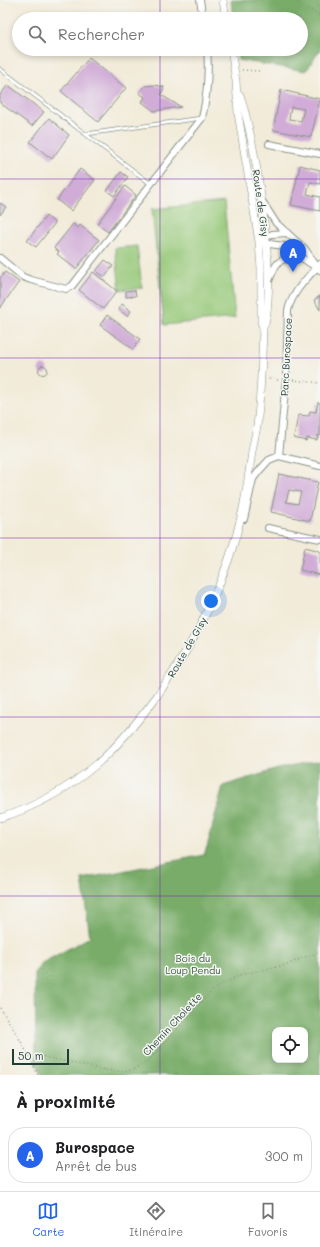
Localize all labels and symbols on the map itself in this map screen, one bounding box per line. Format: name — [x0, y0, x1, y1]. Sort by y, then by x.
street label: Route de Gisy — [249, 168, 273, 238]
pin: A — [280, 239, 306, 272]
street label: Parc Burospace — [277, 317, 295, 397]
your location — [201, 591, 221, 611]
street label: Route de Gisy — [164, 614, 210, 680]
park label: Bois du Loup Pendu — [165, 951, 221, 977]
street label: Chemin Cholette — [139, 990, 205, 1058]
scale bar — [12, 1047, 69, 1066]

